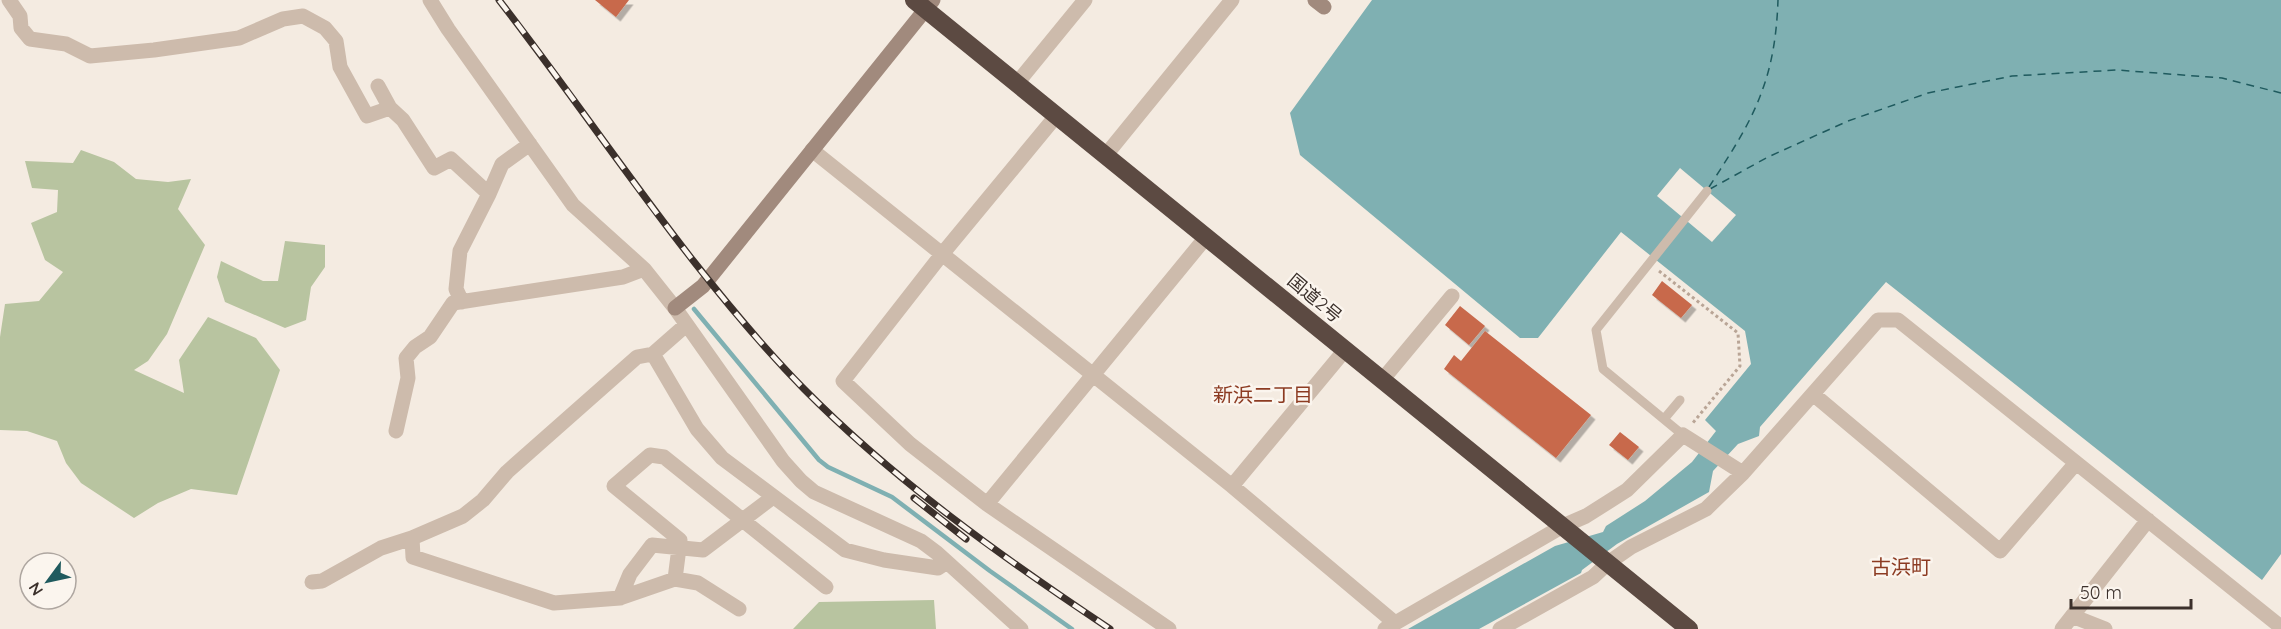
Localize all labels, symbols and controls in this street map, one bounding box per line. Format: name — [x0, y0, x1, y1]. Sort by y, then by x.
street label: 国道2号 — [1283, 269, 1347, 327]
district label: 新浜二丁目 — [1213, 382, 1313, 407]
north arrow — [18, 551, 78, 611]
district label: 古浜町 — [1871, 554, 1931, 579]
scale bar — [2071, 572, 2191, 610]
text: N — [24, 579, 47, 600]
text: 50 m — [2080, 581, 2122, 604]

